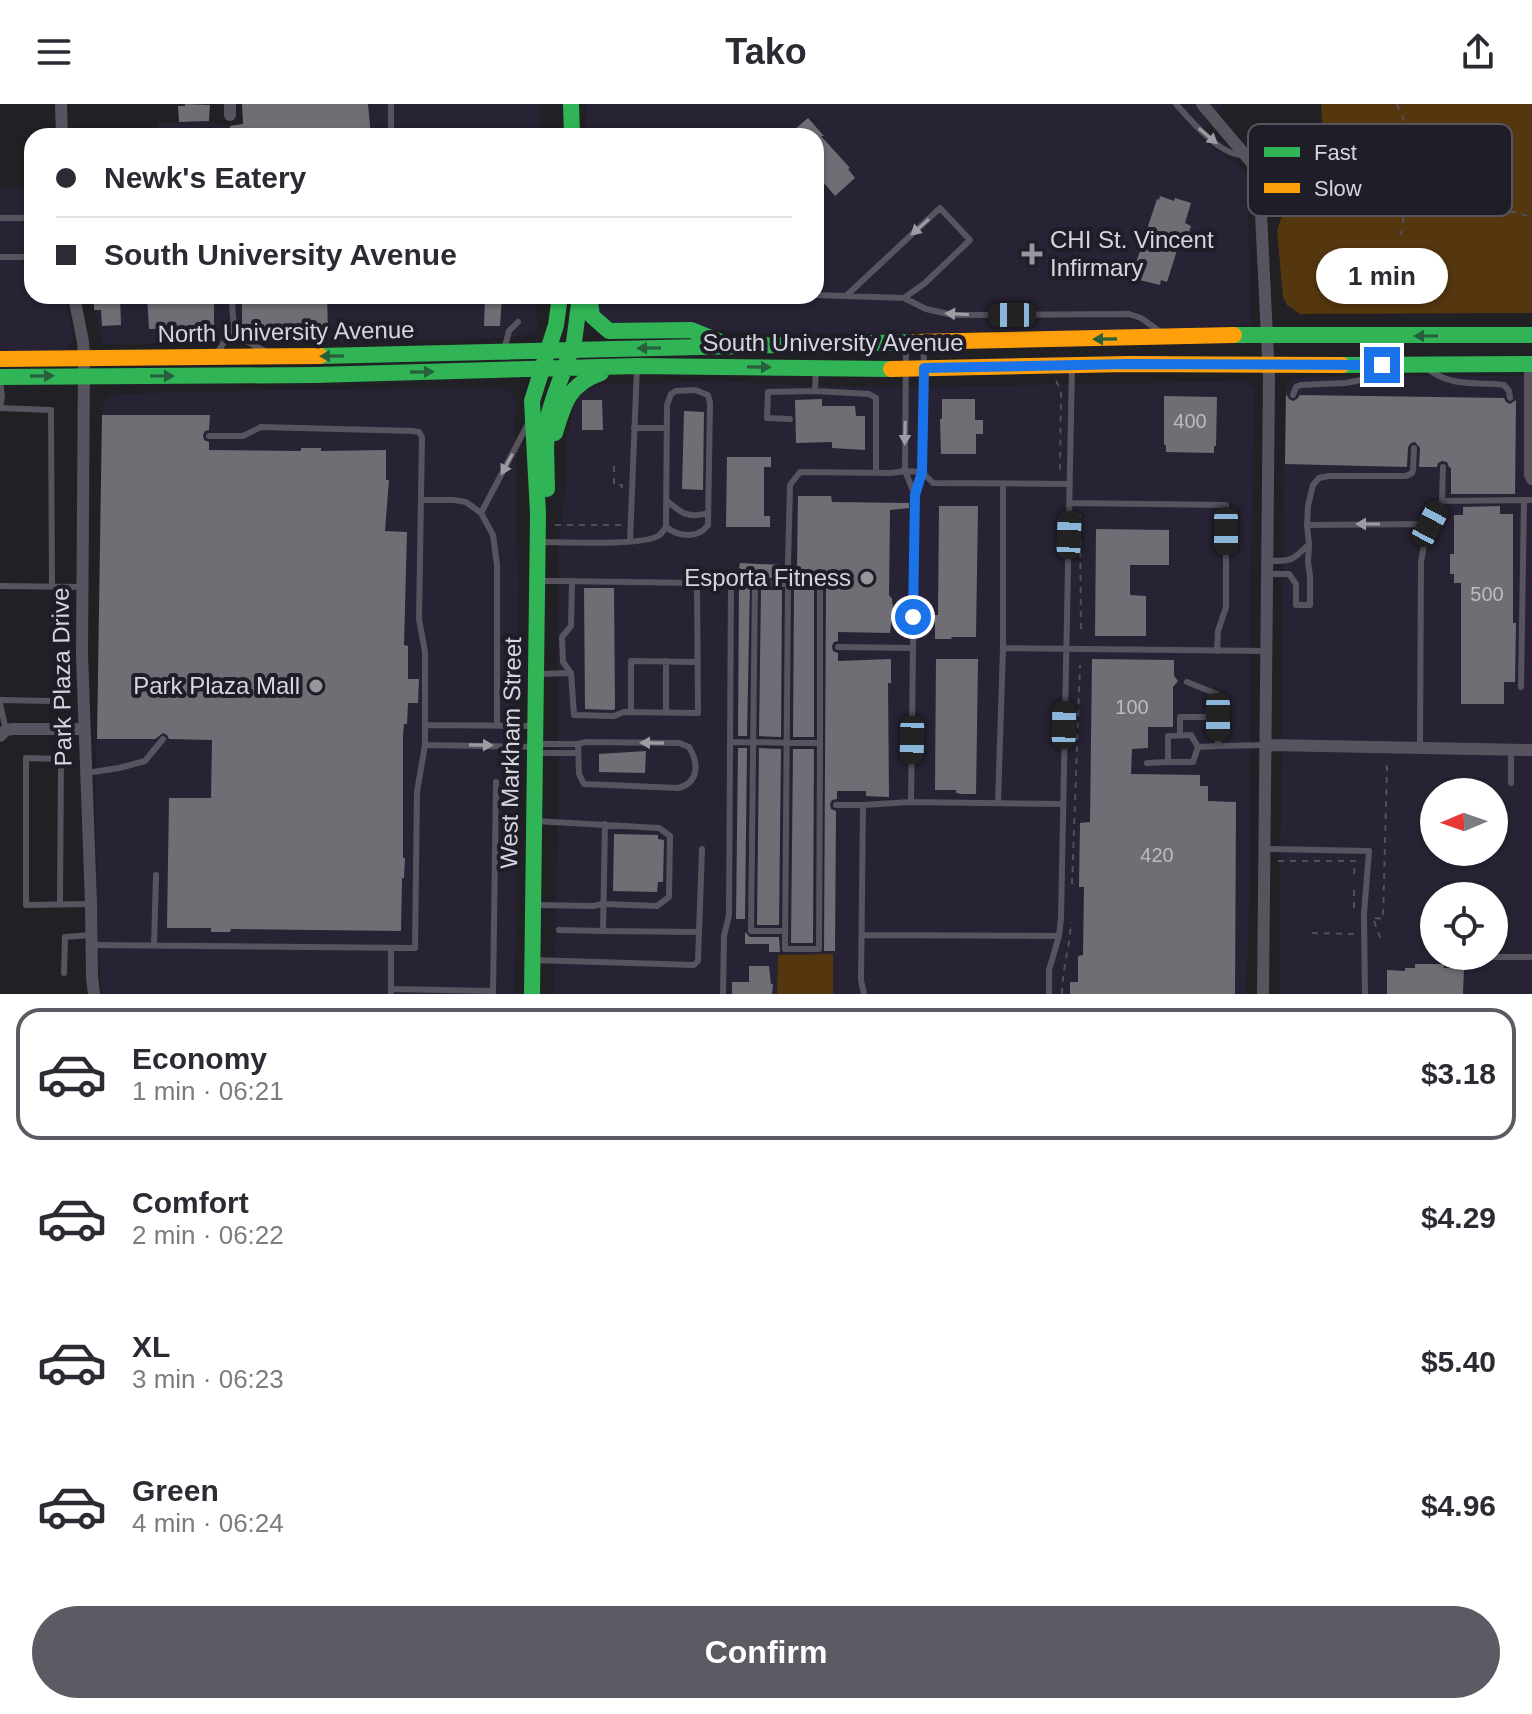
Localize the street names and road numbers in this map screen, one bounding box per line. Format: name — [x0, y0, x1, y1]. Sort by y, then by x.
street label: North University Avenue — [157, 316, 415, 347]
street label: South University Avenue — [702, 329, 964, 356]
street label: Park Plaza Drive — [46, 587, 77, 767]
street label: West Markham Street — [495, 637, 526, 869]

